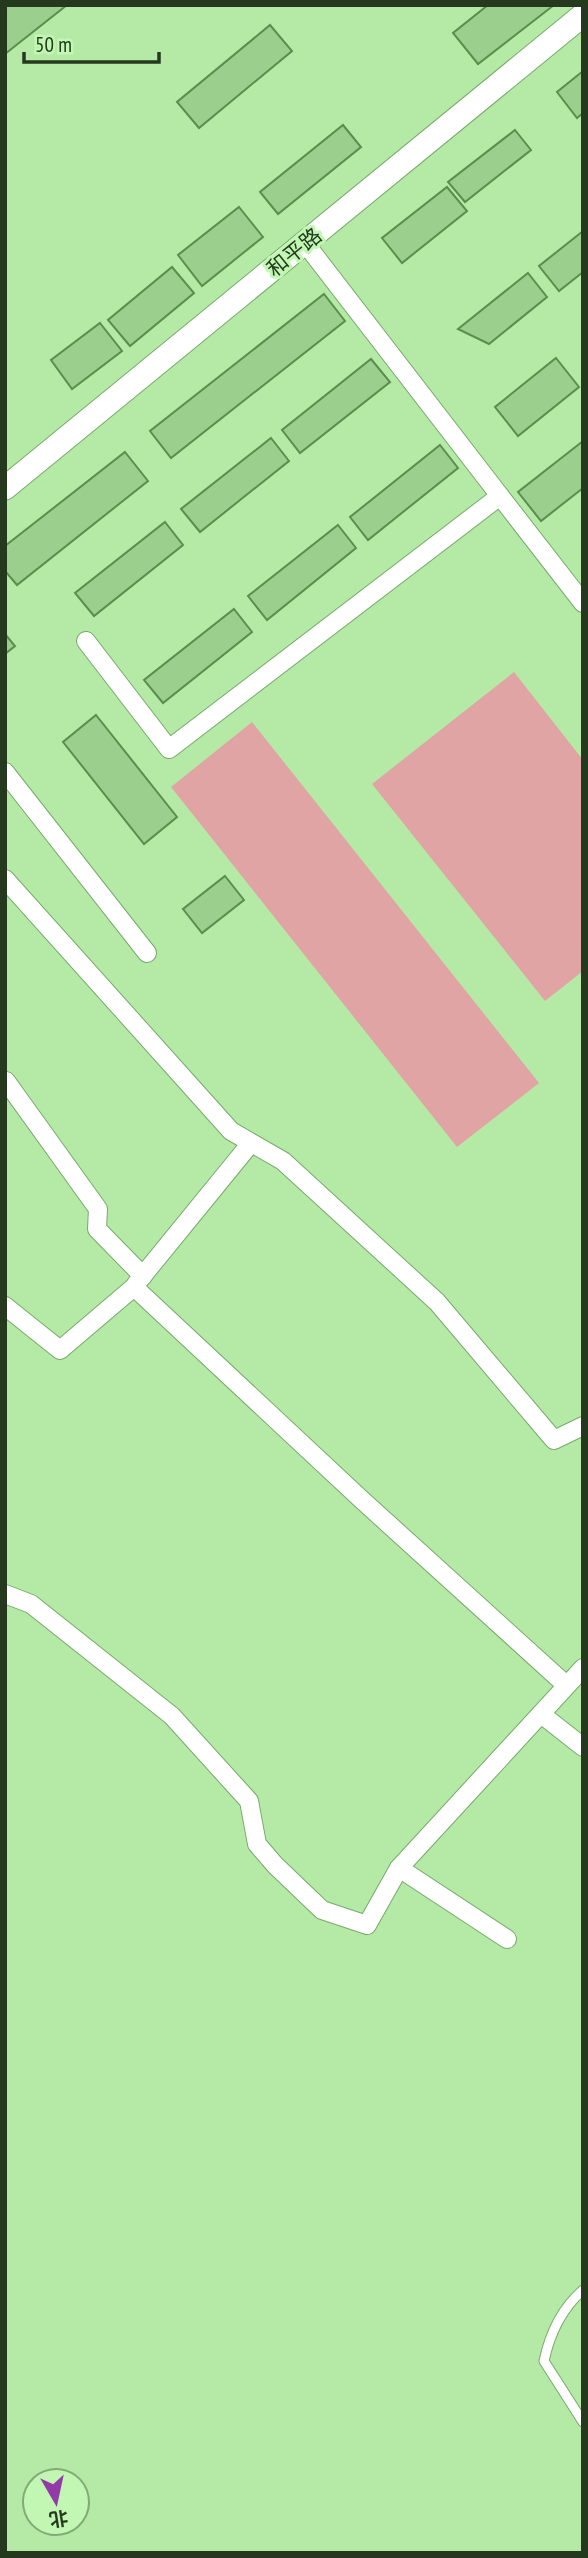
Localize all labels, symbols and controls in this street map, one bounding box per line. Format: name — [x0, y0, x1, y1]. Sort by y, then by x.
scale bar — [24, 21, 159, 65]
text: 50 m — [35, 31, 72, 58]
street label: 和平路 — [261, 222, 327, 282]
north arrow — [21, 2467, 91, 2537]
text: 北 — [47, 2505, 70, 2532]

